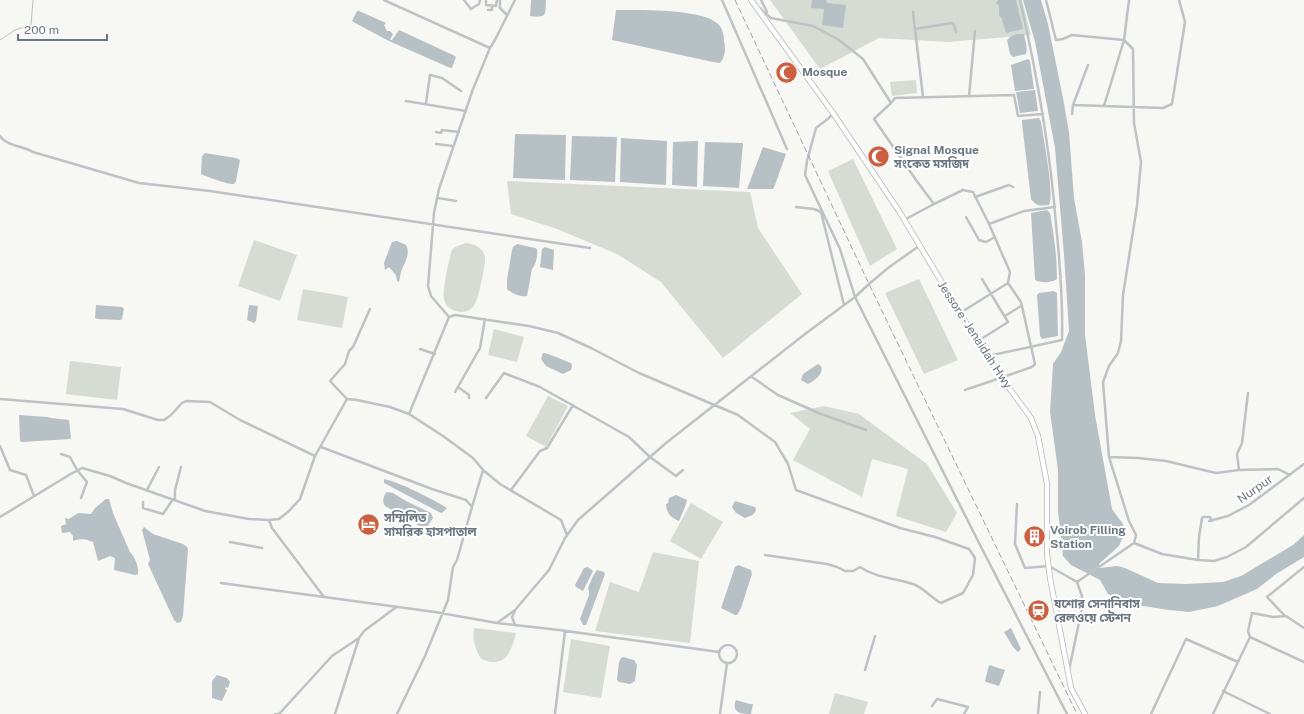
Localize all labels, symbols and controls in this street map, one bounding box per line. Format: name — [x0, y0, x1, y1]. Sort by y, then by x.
scale bar — [18, 16, 107, 42]
text: 200 m — [24, 23, 59, 37]
mosque icon: Mosque — [774, 59, 800, 85]
place label: Mosque — [802, 65, 847, 79]
place label: Signal Mosque সংকেত মসজিদ — [893, 143, 979, 171]
mosque icon: Signal Mosque সংকেত মসজিদ — [866, 144, 892, 170]
street label: Jessore - Jenaidah Hwy — [935, 279, 1015, 392]
street label: Nurpur — [1235, 472, 1276, 506]
place label: সম্মিলিত সামরিক হাসপাতাল — [383, 510, 477, 539]
hotel icon: সম্মিলিত সামরিক হাসপাতাল — [355, 512, 381, 538]
place label: Voirob Filling Station — [1050, 523, 1126, 551]
building icon: Voirob Filling Station — [1022, 524, 1048, 550]
place label: যশোর সেনানিবাস রেলওয়ে স্টেশন — [1053, 596, 1140, 625]
station icon: যশোর সেনানিবাস রেলওয়ে স্টেশন — [1025, 598, 1051, 624]

